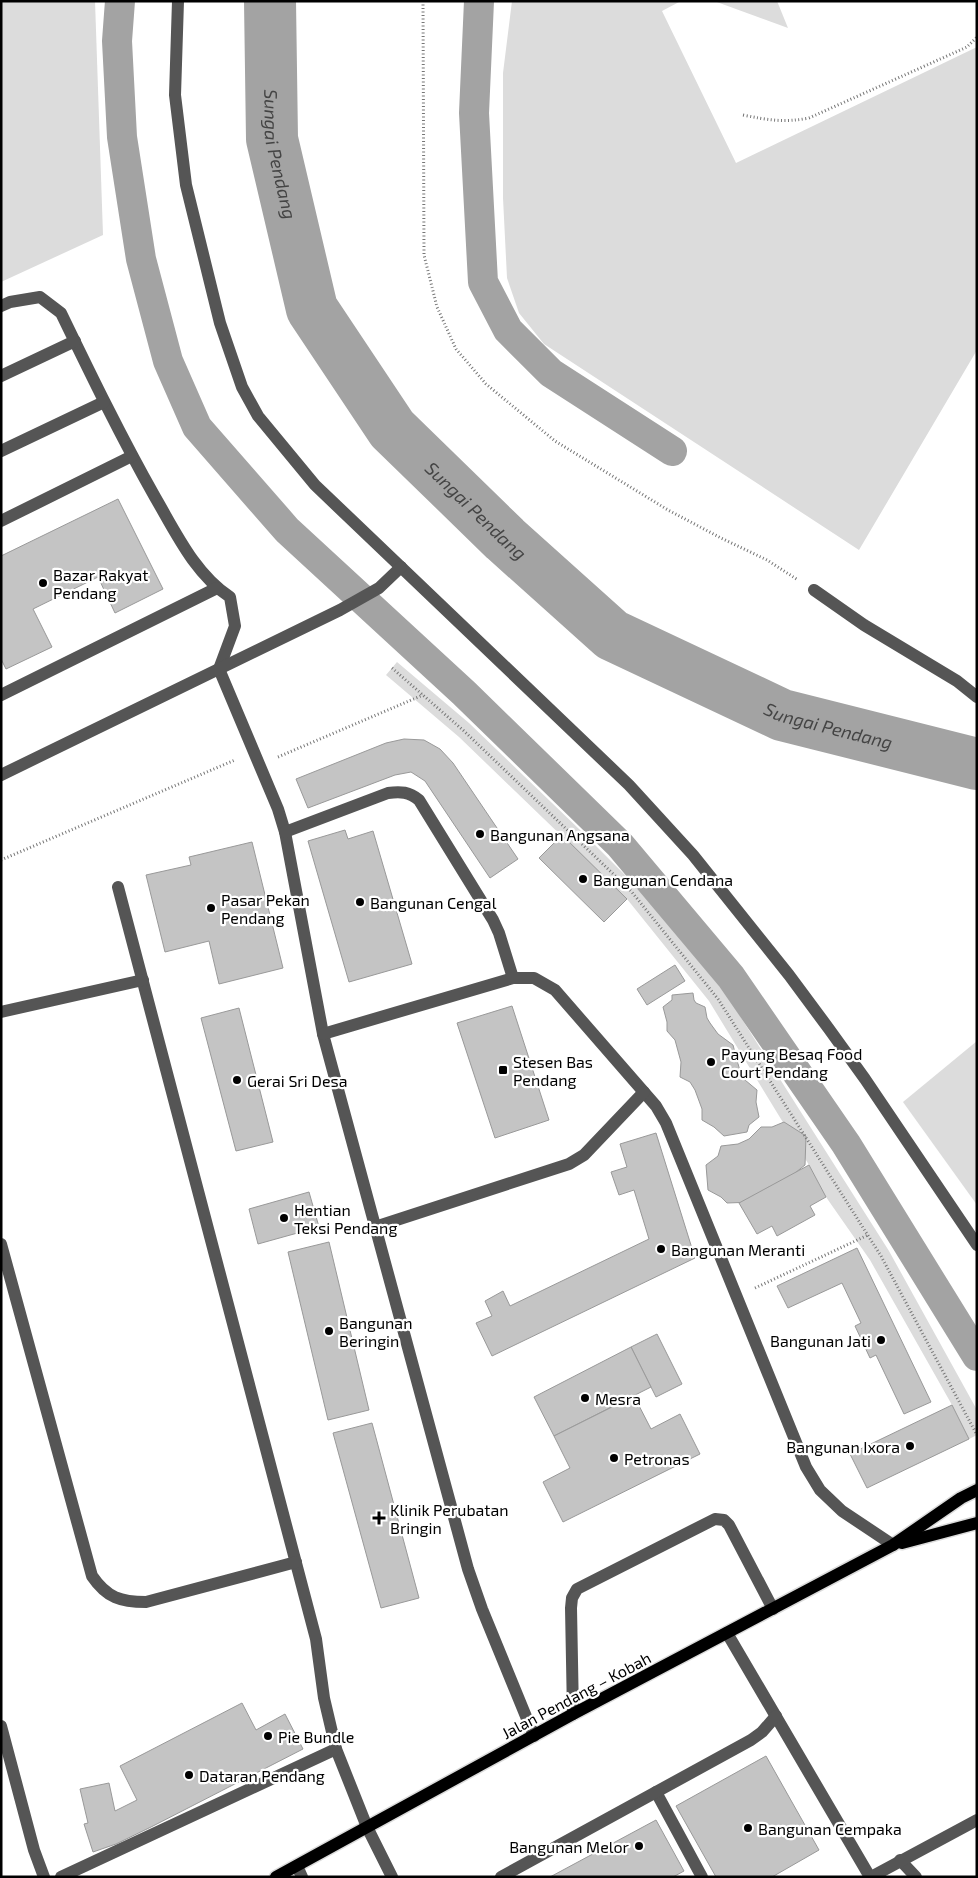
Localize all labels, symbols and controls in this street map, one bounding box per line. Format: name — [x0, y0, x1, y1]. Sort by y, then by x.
water label: Sungai Pendang — [260, 89, 301, 221]
water label: Sungai Pendang — [421, 457, 531, 564]
place label: Bazar Rakyat Pendang — [53, 565, 148, 602]
marker: Bazar Rakyat Pendang — [37, 577, 49, 589]
water label: Sungai Pendang — [761, 697, 895, 753]
place label: Bangunan Angsana — [490, 825, 630, 844]
marker: Bangunan Angsana — [474, 828, 486, 840]
place label: Bangunan Cendana — [593, 870, 733, 889]
marker: Bangunan Cendana — [577, 873, 589, 885]
place label: Pasar Pekan Pendang — [221, 890, 310, 927]
place label: Bangunan Cengal — [370, 893, 497, 912]
marker: Bangunan Cengal — [354, 896, 366, 908]
marker: Pasar Pekan Pendang — [205, 902, 217, 914]
place label: Payung Besaq Food Court Pendang — [721, 1044, 862, 1081]
place label: Stesen Bas Pendang — [513, 1052, 593, 1089]
marker: Payung Besaq Food Court Pendang — [705, 1056, 717, 1068]
marker: Stesen Bas Pendang — [497, 1064, 509, 1076]
place label: Gerai Sri Desa — [247, 1071, 347, 1090]
marker: Gerai Sri Desa — [231, 1074, 243, 1086]
place label: Hentian Teksi Pendang — [294, 1200, 397, 1237]
marker: Hentian Teksi Pendang — [278, 1212, 290, 1224]
place label: Bangunan Meranti — [671, 1240, 805, 1259]
marker: Bangunan Meranti — [655, 1243, 667, 1255]
place label: Bangunan Beringin — [339, 1313, 412, 1350]
marker: Bangunan Beringin — [323, 1325, 335, 1337]
place label: Bangunan Jati — [770, 1331, 871, 1350]
marker: Bangunan Jati — [875, 1334, 887, 1346]
place label: Mesra — [595, 1389, 641, 1408]
marker: Mesra — [579, 1392, 591, 1404]
place label: Bangunan Ixora — [786, 1437, 900, 1456]
marker: Bangunan Ixora — [904, 1440, 916, 1452]
place label: Petronas — [624, 1449, 690, 1468]
marker: Petronas — [608, 1452, 620, 1464]
place label: Klinik Perubatan Bringin — [390, 1500, 509, 1537]
marker: Klinik Perubatan Bringin — [372, 1511, 386, 1525]
street label: Jalan Pendang – Kobah — [498, 1648, 654, 1742]
place label: Pie Bundle — [278, 1727, 354, 1746]
marker: Pie Bundle — [262, 1730, 274, 1742]
place label: Dataran Pendang — [199, 1766, 325, 1785]
marker: Dataran Pendang — [183, 1769, 195, 1781]
place label: Bangunan Cempaka — [758, 1819, 902, 1838]
marker: Bangunan Cempaka — [742, 1822, 754, 1834]
place label: Bangunan Melor — [509, 1837, 630, 1856]
marker: Bangunan Melor — [633, 1840, 645, 1852]

